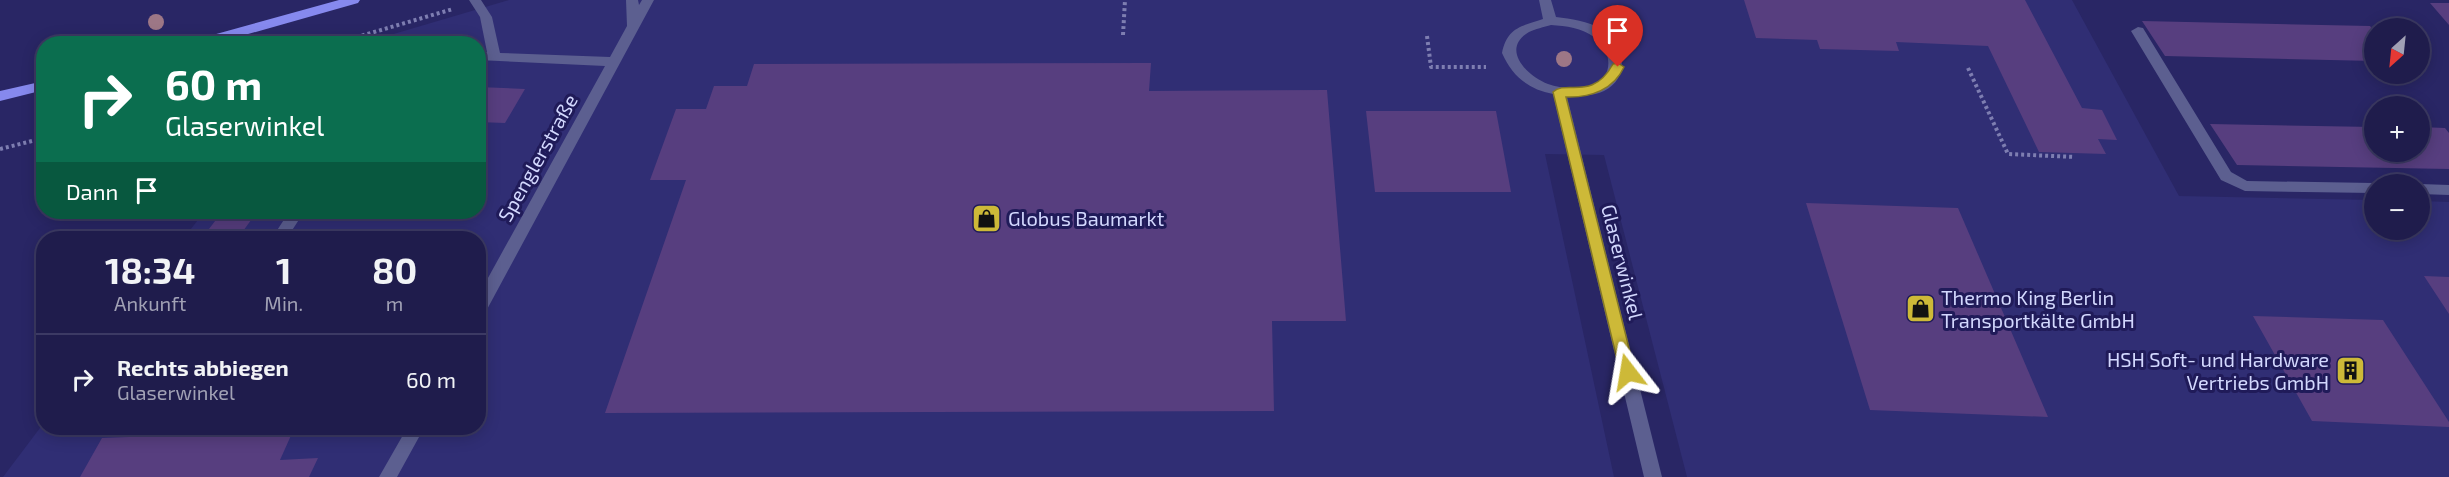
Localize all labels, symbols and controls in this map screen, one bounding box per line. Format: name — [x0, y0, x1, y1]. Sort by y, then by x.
pin — [1592, 5, 1643, 67]
icon: arrive — [1601, 14, 1634, 47]
north arrow — [2364, 18, 2430, 84]
map controls — [2364, 18, 2430, 240]
text: 60 m — [165, 58, 262, 108]
icon: right — [66, 60, 144, 138]
street label: Spenglerstraße — [492, 90, 582, 225]
button: + — [2364, 96, 2430, 162]
text: Glaserwinkel — [165, 109, 324, 141]
icon: arrive — [130, 174, 163, 207]
button: − — [2364, 174, 2430, 240]
text: Dann — [66, 178, 118, 204]
street label: Glaserwinkel — [1597, 202, 1649, 322]
shop icon: Globus Baumarkt — [971, 203, 1003, 235]
place label: Globus Baumarkt — [1008, 206, 1165, 230]
text: 18:34 — [105, 248, 195, 291]
text: 1 — [276, 248, 291, 291]
text: 80 — [372, 248, 417, 291]
place label: Thermo King Berlin Transportkälte GmbH — [1941, 285, 2135, 332]
text: Ankunft — [114, 291, 186, 315]
text: Min. — [264, 291, 303, 315]
text: m — [386, 291, 403, 315]
shop icon: Thermo King Berlin Transportkälte GmbH — [1904, 293, 1936, 325]
position arrow — [1596, 340, 1660, 404]
place label: HSH Soft- und Hardware Vertriebs GmbH — [2107, 347, 2329, 394]
text: Rechts abbiegen — [117, 354, 289, 380]
building icon: HSH Soft- und Hardware Vertriebs GmbH — [2334, 355, 2366, 387]
icon: right — [66, 363, 99, 396]
text: 60 m — [406, 366, 456, 392]
text: Glaserwinkel — [117, 380, 235, 404]

